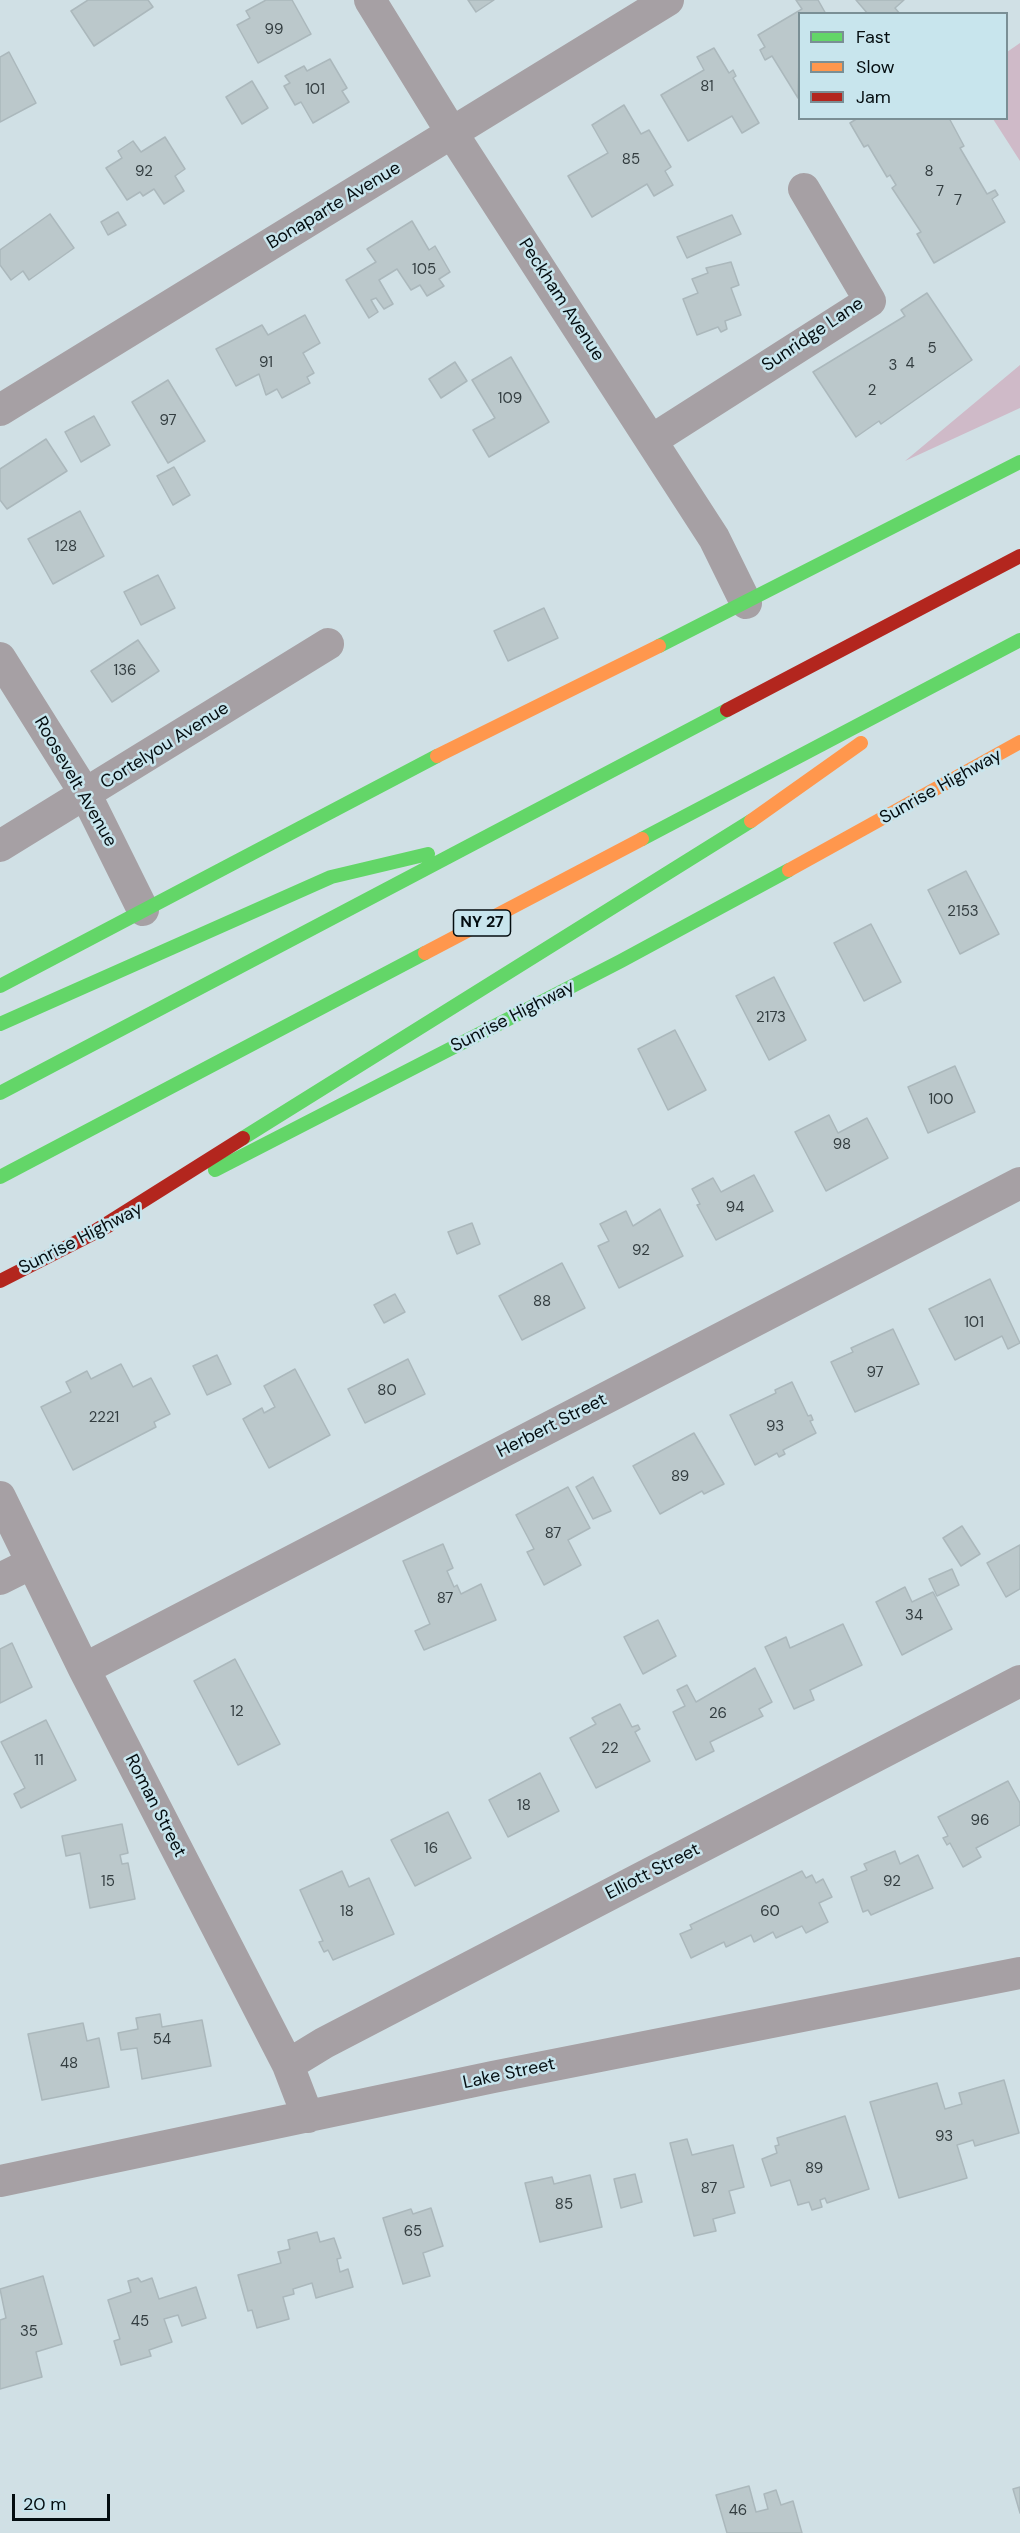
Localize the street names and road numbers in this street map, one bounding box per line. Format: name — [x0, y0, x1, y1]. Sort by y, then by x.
street label: Bonaparte Avenue — [263, 158, 405, 254]
street label: Peckham Avenue — [513, 235, 609, 365]
street label: Sunridge Lane — [758, 293, 868, 377]
street label: Cortelyou Avenue — [97, 698, 233, 794]
street label: Roosevelt Avenue — [29, 713, 121, 851]
street label: Sunrise Highway — [876, 745, 1006, 829]
road number: NY 27 — [454, 910, 510, 936]
street label: Sunrise Highway — [447, 976, 579, 1058]
street label: Sunrise Highway — [15, 1198, 147, 1280]
street label: Herbert Street — [494, 1389, 610, 1463]
street label: Roman Street — [120, 1751, 190, 1861]
street label: Elliott Street — [602, 1839, 704, 1905]
street label: Lake Street — [461, 2054, 557, 2094]

